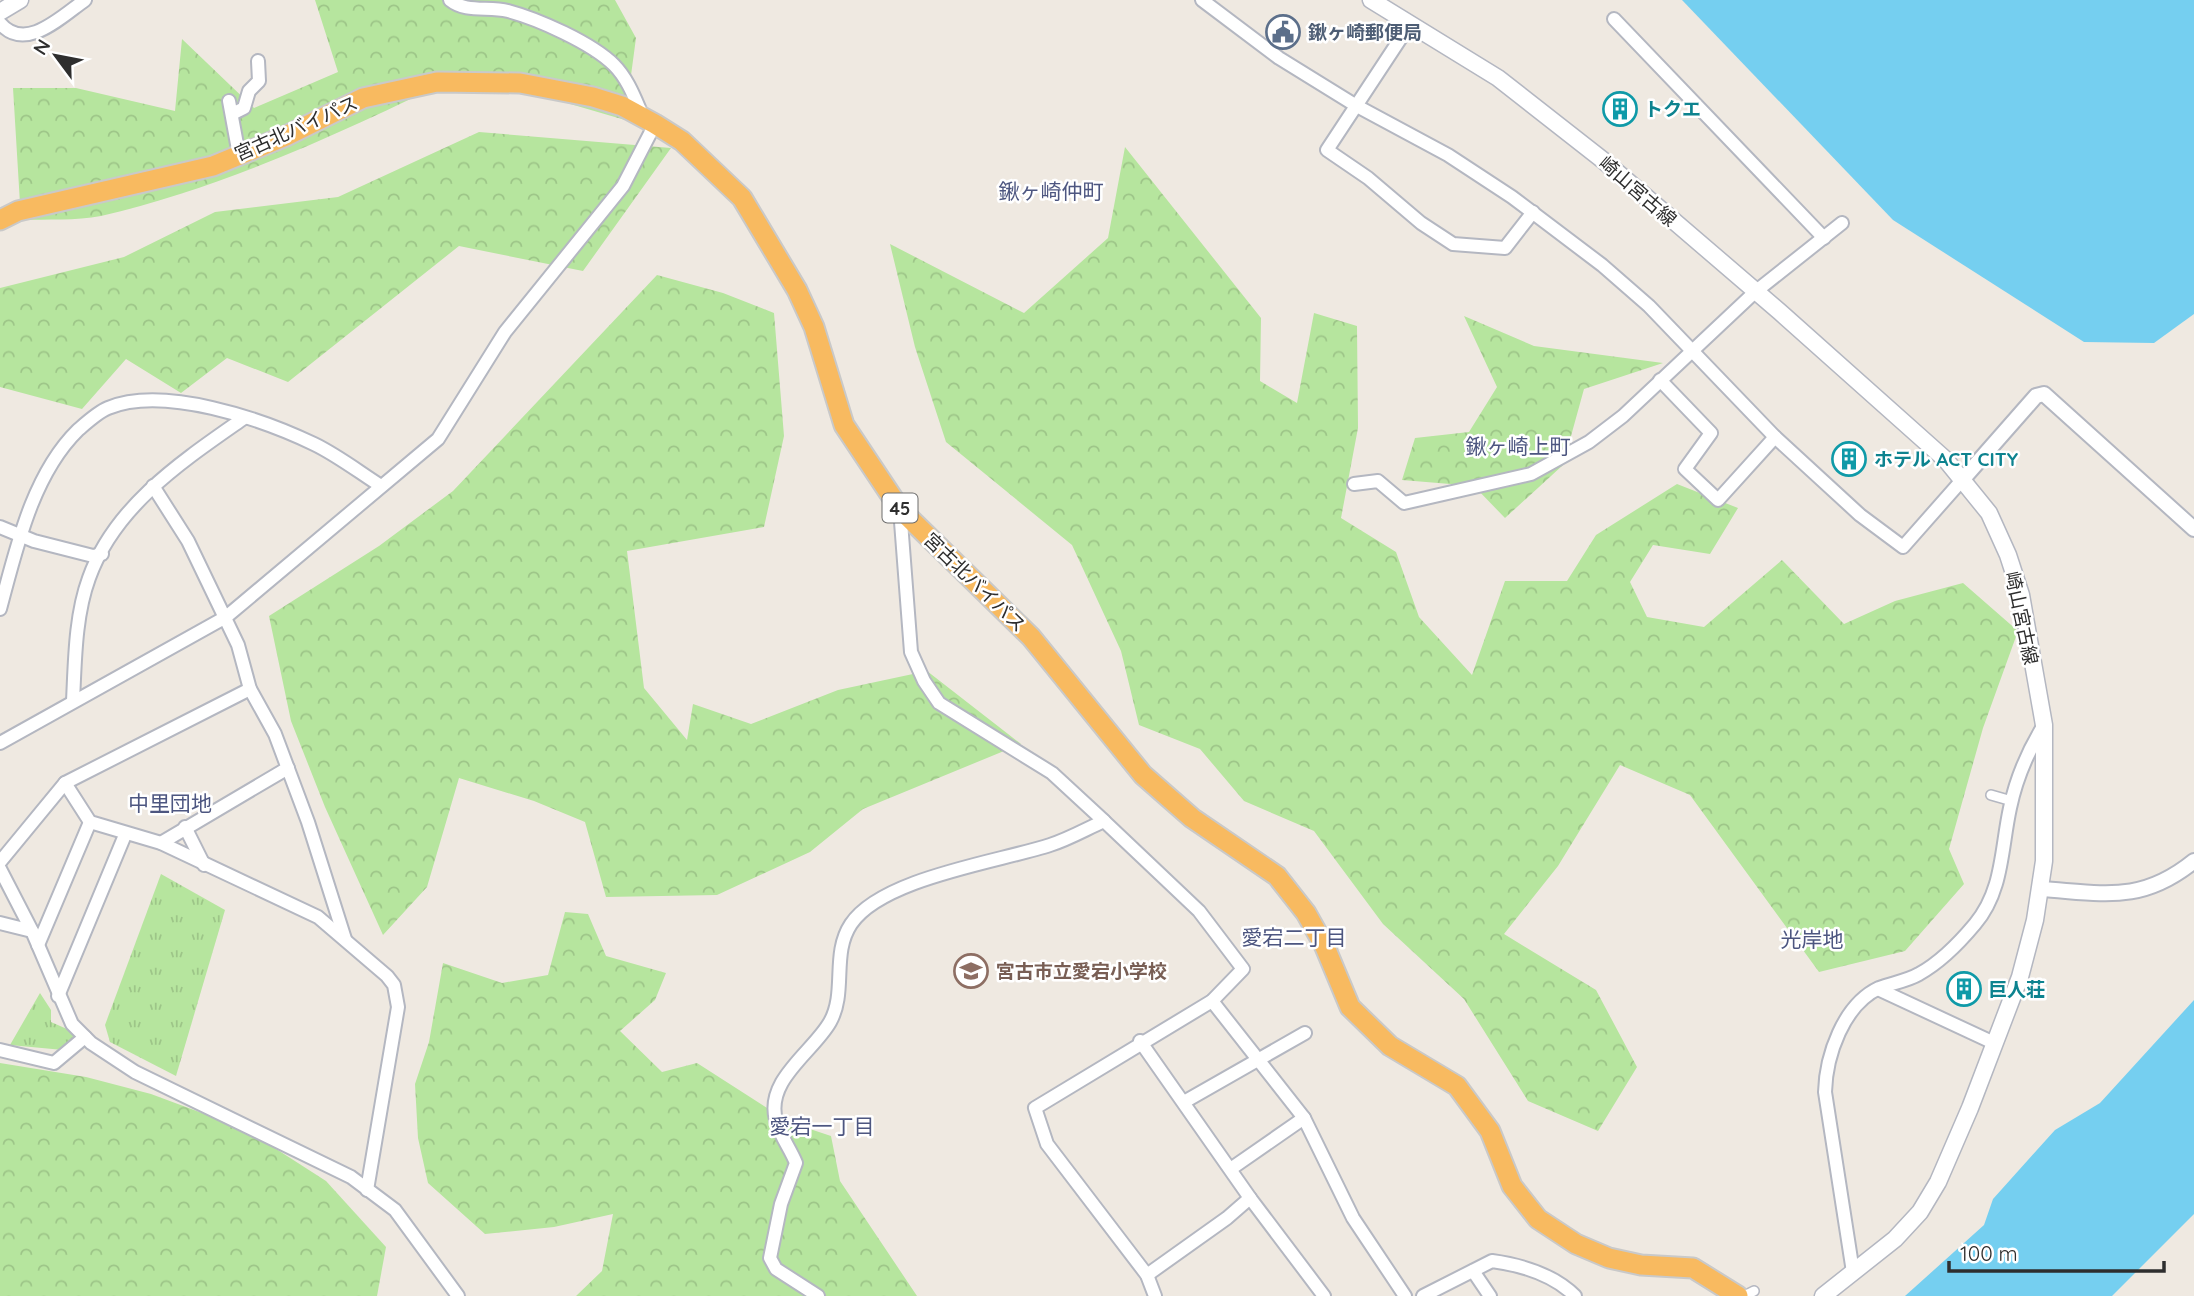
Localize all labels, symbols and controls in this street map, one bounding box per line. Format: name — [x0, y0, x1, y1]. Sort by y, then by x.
public building icon: 鍬ヶ崎郵便局 — [1264, 13, 1302, 51]
place label: 鍬ヶ崎郵便局 — [1308, 20, 1422, 44]
north arrow — [21, 21, 91, 91]
text: N — [28, 35, 55, 59]
street label: 宮古北バイパス — [231, 90, 361, 166]
building icon: トクエ — [1601, 90, 1639, 128]
place label: トクエ — [1644, 97, 1701, 121]
street label: 崎山宮古線 — [1594, 151, 1682, 231]
district label: 鍬ヶ崎仲町 — [999, 178, 1104, 204]
district label: 鍬ヶ崎上町 — [1466, 433, 1571, 459]
building icon: ホテル ACT CITY — [1830, 440, 1868, 478]
place label: ホテル ACT CITY — [1874, 447, 2019, 471]
road number: 45 — [883, 494, 918, 522]
street label: 宮古北バイパス — [919, 527, 1031, 637]
street label: 崎山宮古線 — [2000, 569, 2044, 667]
district label: 中里団地 — [128, 790, 212, 816]
district label: 愛宕二丁目 — [1242, 924, 1347, 950]
district label: 光岸地 — [1781, 926, 1844, 952]
school or university icon: 宮古市立愛宕小学校 — [952, 952, 990, 990]
place label: 宮古市立愛宕小学校 — [996, 959, 1167, 983]
building icon: 巨人荘 — [1945, 970, 1983, 1008]
place label: 巨人荘 — [1988, 977, 2045, 1001]
district label: 愛宕一丁目 — [770, 1113, 875, 1139]
scale bar — [1949, 1230, 2164, 1274]
text: 100 m — [1960, 1240, 2018, 1266]

